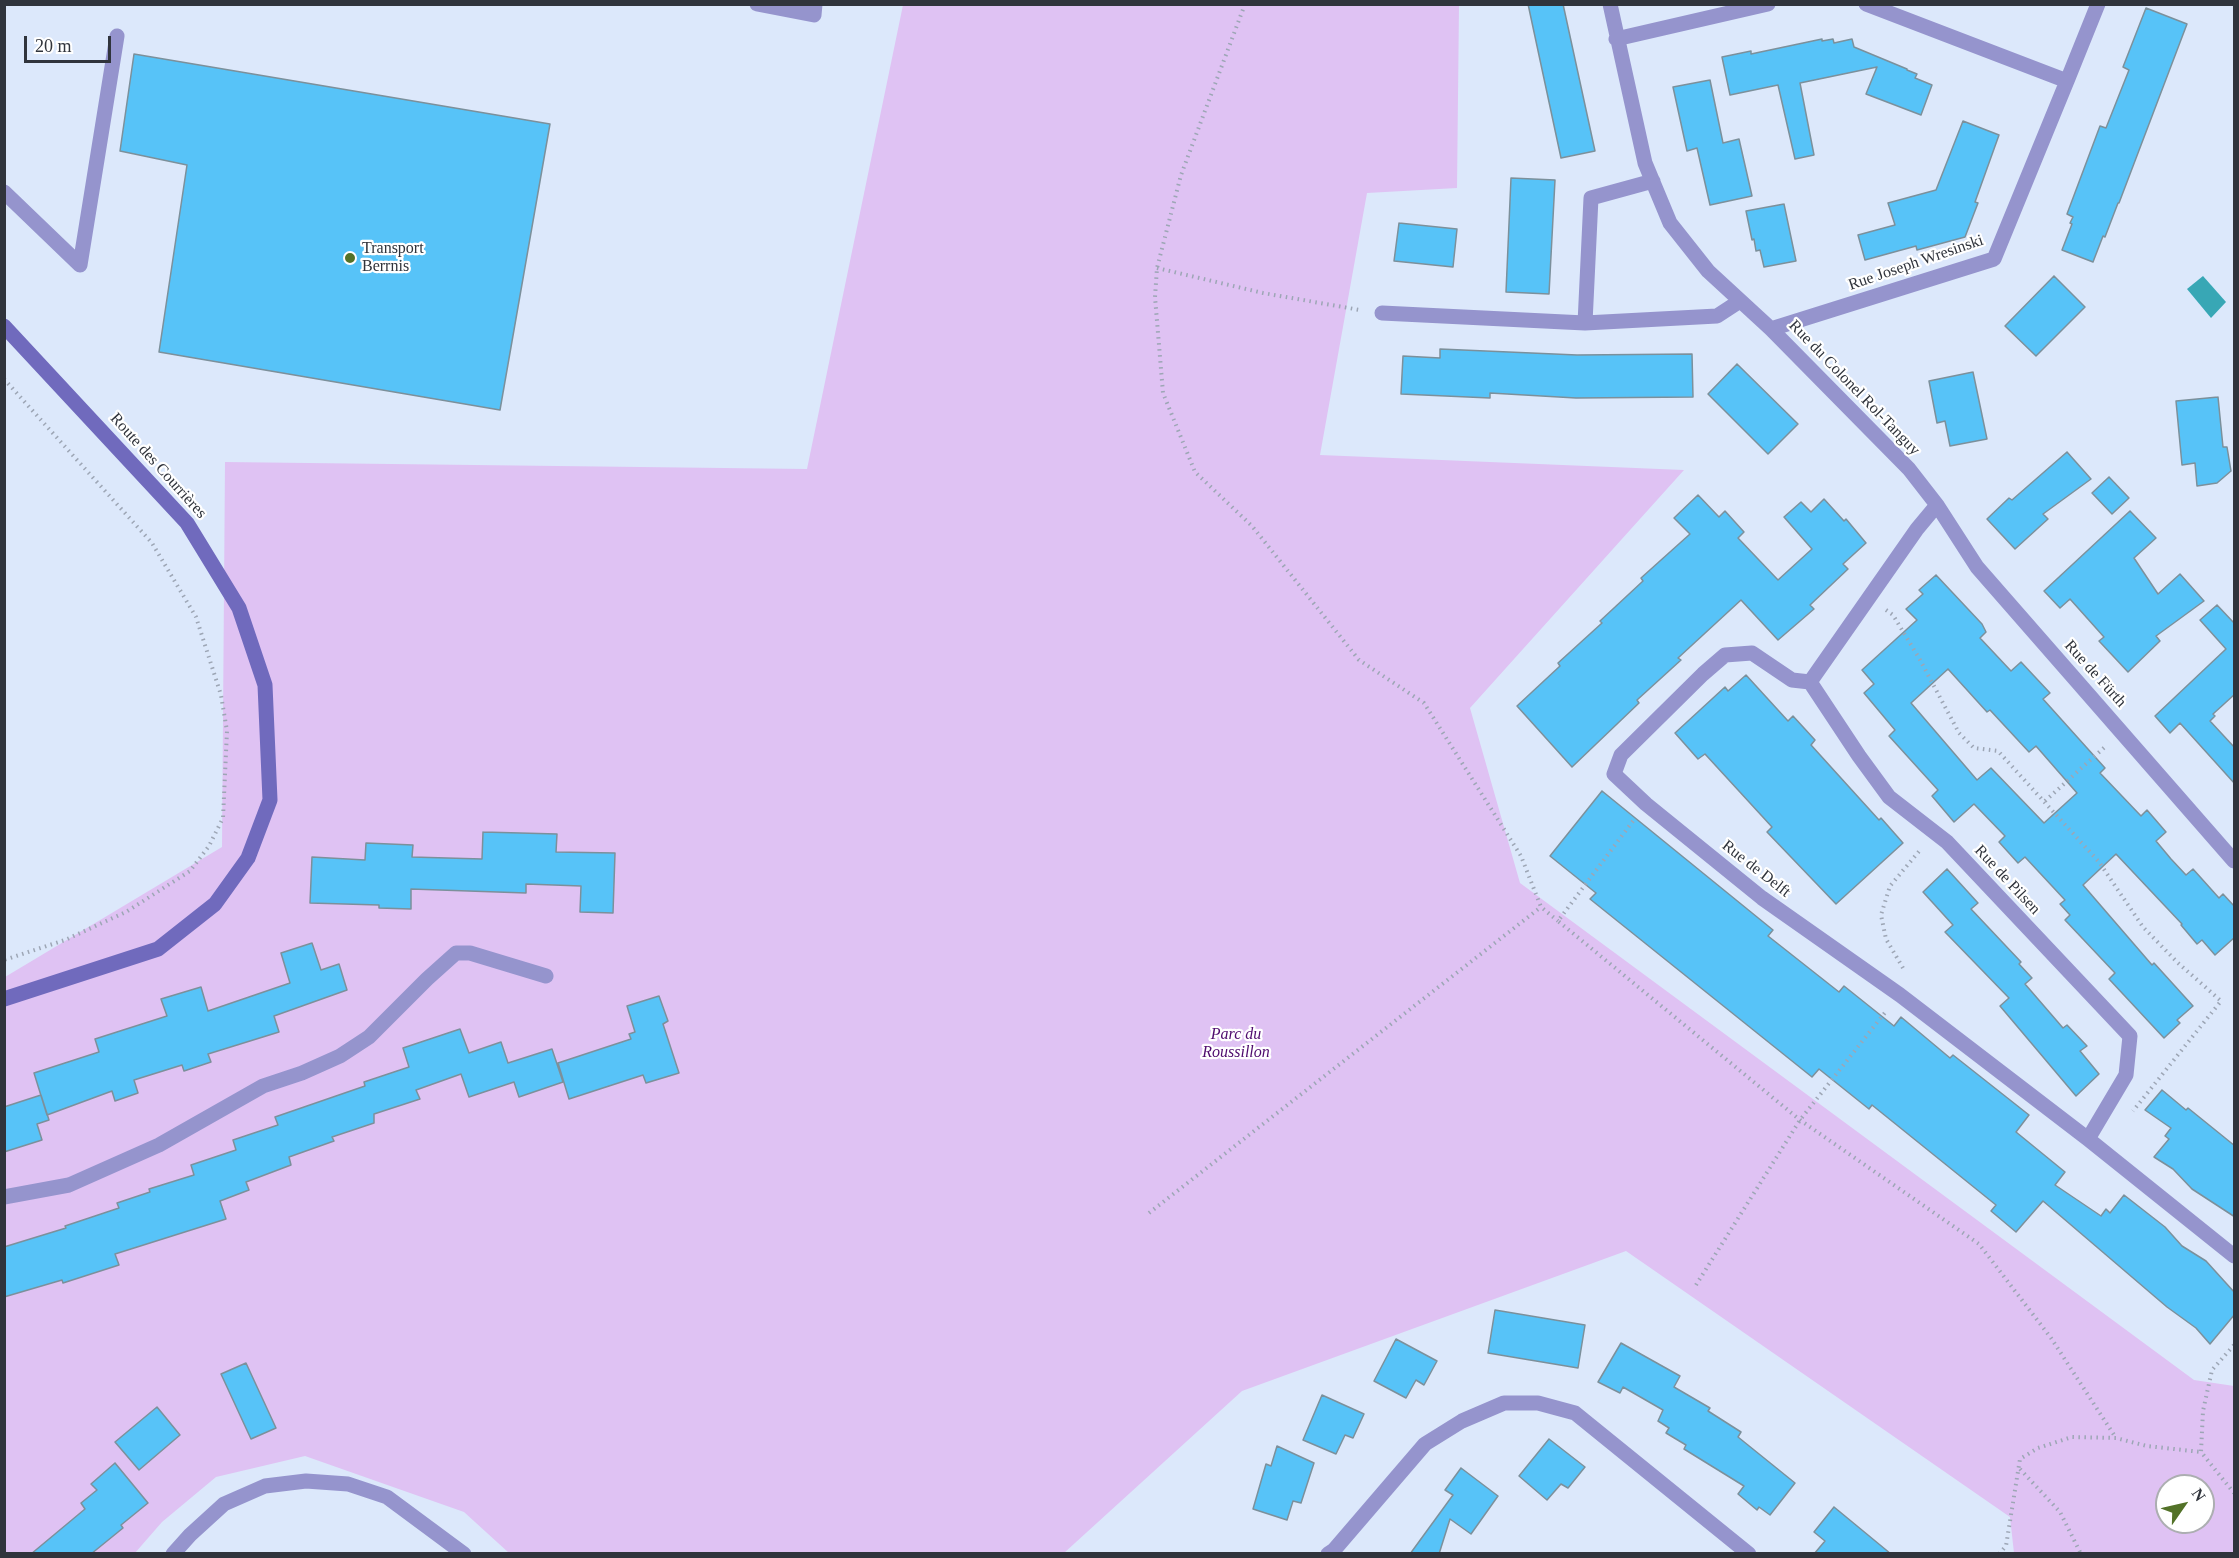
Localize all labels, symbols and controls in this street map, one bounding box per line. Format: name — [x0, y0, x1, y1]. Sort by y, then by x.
scale bar — [27, 24, 114, 62]
text: 20 m — [35, 36, 72, 56]
street label: Rue Joseph Wresinski — [1846, 231, 1986, 295]
place label: Transport Berrnis — [362, 239, 424, 277]
marker: Transport Berrnis — [343, 251, 357, 265]
street label: Rue du Colonel Rol-Tanguy — [1784, 316, 1924, 460]
street label: Route des Courrières — [106, 409, 210, 523]
street label: Rue de Fürth — [2060, 637, 2130, 711]
street label: Rue de Delft — [1718, 836, 1794, 902]
street label: Rue de Pilsen — [1970, 841, 2044, 919]
park label: Parc du Roussillon — [1202, 1025, 1270, 1063]
north arrow — [2155, 1474, 2215, 1534]
text: N — [2188, 1485, 2209, 1504]

